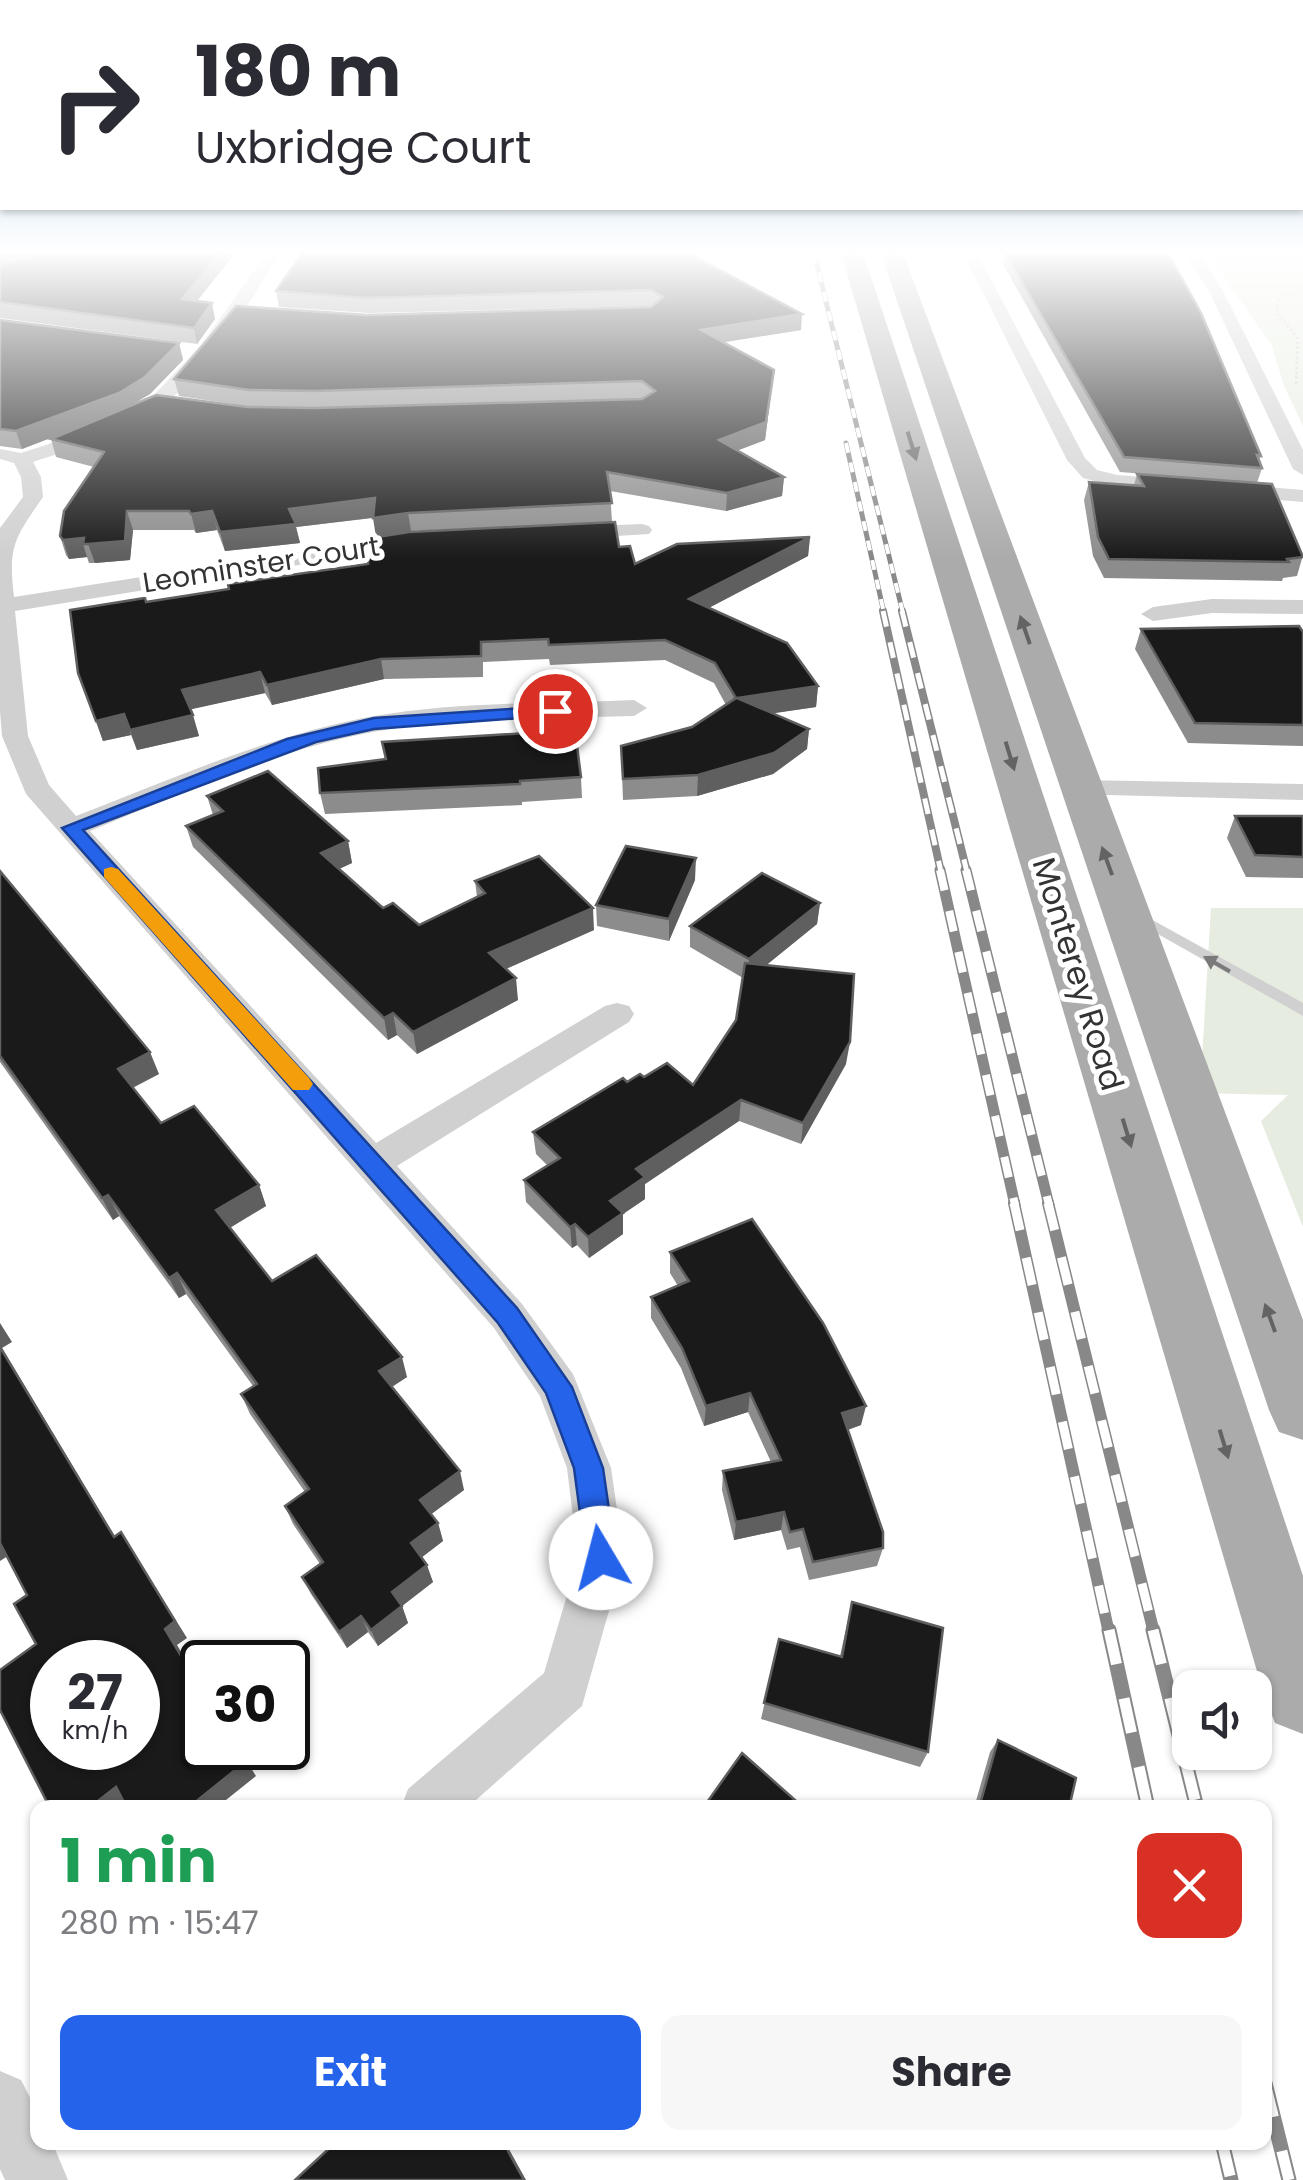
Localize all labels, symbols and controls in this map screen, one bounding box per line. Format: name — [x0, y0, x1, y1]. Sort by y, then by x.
text: 180 m — [195, 22, 401, 121]
icon: right — [30, 40, 160, 170]
text: Uxbridge Court — [195, 116, 531, 179]
one-way arrow — [906, 431, 921, 461]
street label: Leominster Court — [140, 527, 382, 602]
one-way arrow — [1017, 614, 1032, 644]
pin — [513, 669, 598, 754]
icon: arrive — [528, 684, 583, 739]
one-way arrow — [1003, 742, 1018, 772]
one-way arrow — [1098, 846, 1113, 876]
street label: Monterey Road — [1022, 852, 1135, 1096]
one-way arrow — [1203, 956, 1231, 973]
one-way arrow — [1120, 1119, 1135, 1149]
one-way arrow — [1262, 1302, 1277, 1332]
one-way arrow — [1217, 1429, 1232, 1459]
position arrow — [549, 1506, 653, 1610]
speed limit sign: 30 — [180, 1640, 310, 1770]
text: 27 — [67, 1657, 123, 1728]
map controls — [1172, 1670, 1272, 1770]
button: sound — [1172, 1670, 1272, 1770]
text: km/h — [62, 1713, 128, 1748]
text: 1 min — [60, 1819, 217, 1903]
button: close — [1137, 1833, 1242, 1938]
text: 280 m · 15:47 — [60, 1900, 259, 1945]
button: Exit — [60, 2015, 641, 2130]
button: Share — [661, 2015, 1242, 2130]

